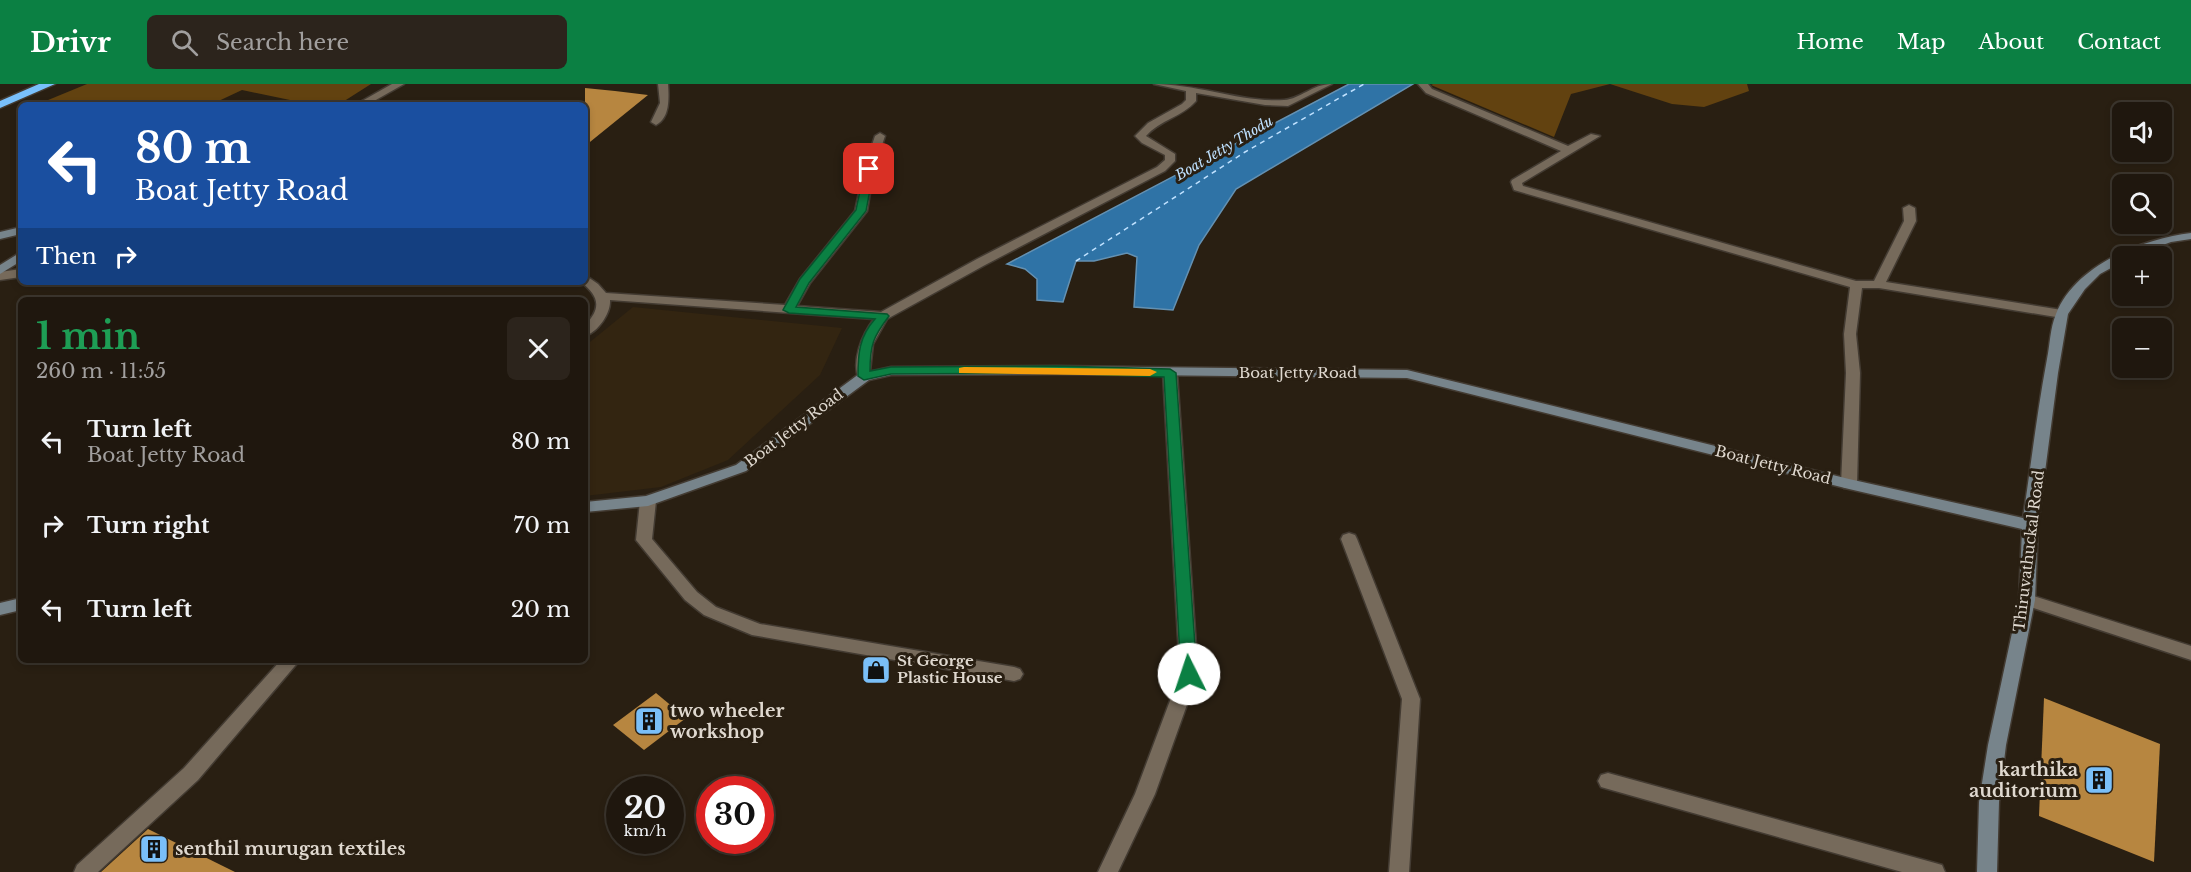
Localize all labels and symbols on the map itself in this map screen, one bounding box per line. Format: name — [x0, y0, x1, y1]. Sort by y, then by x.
water label: Boat Jetty Thodu — [1171, 112, 1276, 185]
pin — [843, 143, 894, 194]
street label: Boat Jetty Road — [1239, 363, 1357, 382]
street label: Boat Jetty Road — [741, 384, 847, 471]
street label: Boat Jetty Road — [1713, 441, 1833, 488]
street label: Thiruvathuckal Road — [2009, 469, 2048, 633]
position arrow — [1157, 642, 1221, 706]
place label: St George Plastic House — [897, 651, 1003, 687]
shop icon: St George Plastic House — [860, 654, 892, 686]
place label: two wheeler workshop — [670, 700, 784, 743]
building icon: two wheeler workshop — [633, 705, 665, 737]
place label: karthika auditorium — [1969, 759, 2079, 802]
building icon: karthika auditorium — [2083, 764, 2115, 796]
speed limit sign: 30 — [696, 776, 774, 854]
building icon: senthil murugan textiles — [138, 833, 170, 865]
place label: senthil murugan textiles — [175, 838, 406, 860]

